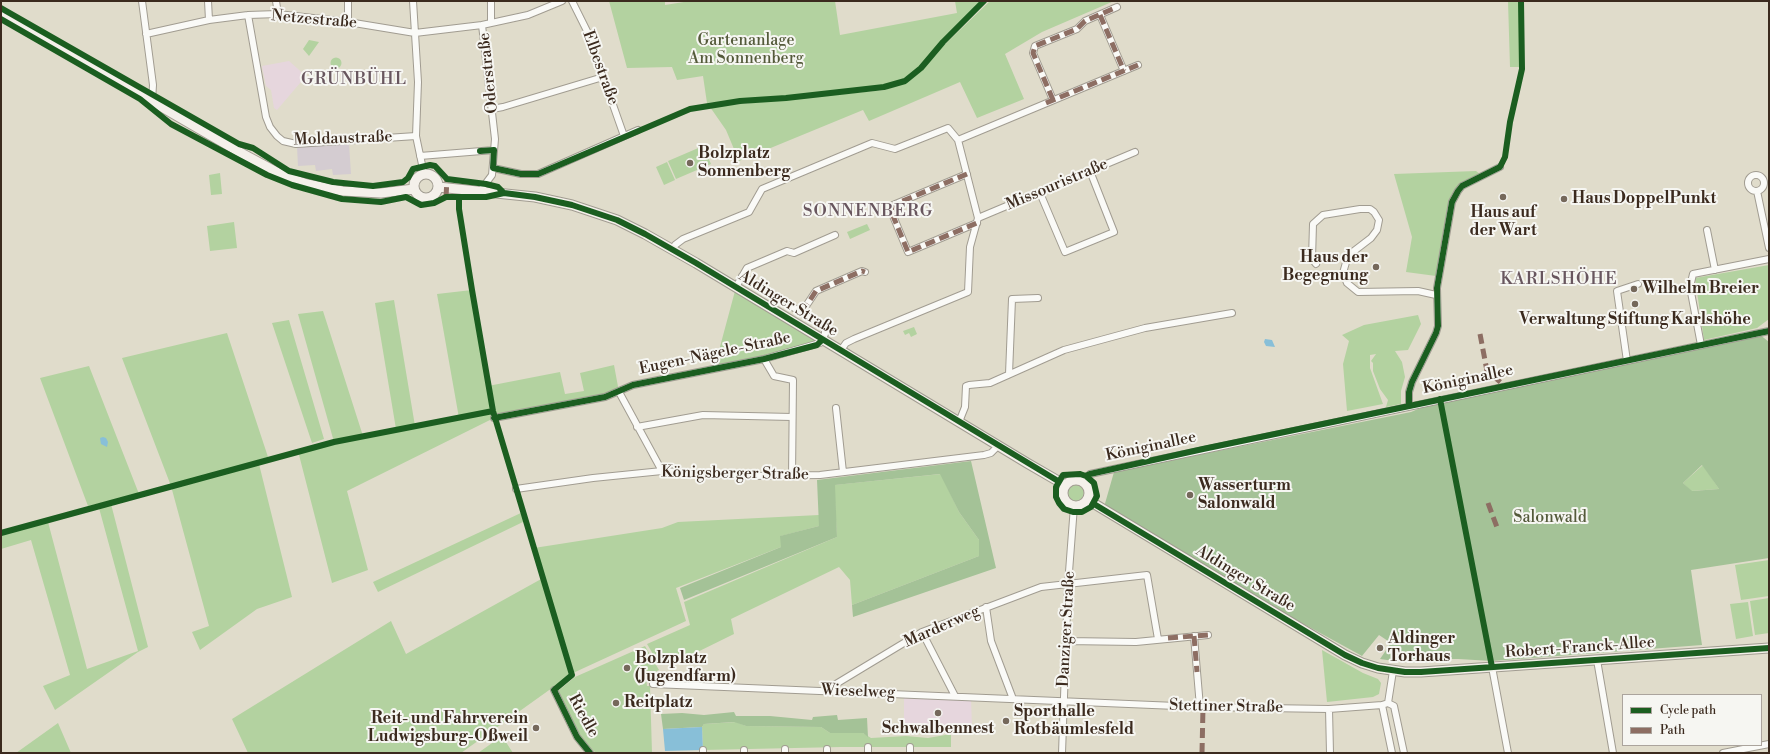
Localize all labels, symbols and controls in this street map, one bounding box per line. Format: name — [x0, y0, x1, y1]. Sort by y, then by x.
street label: Netzestraße — [270, 7, 358, 33]
street label: Elbestraße — [578, 28, 622, 108]
park label: Gartenanlage Am Sonnenberg — [688, 31, 804, 69]
street label: Oderstraße — [475, 32, 503, 114]
district label: GRÜNBÜHL — [301, 70, 407, 90]
street label: Moldaustraße — [293, 128, 393, 150]
place label: Bolzplatz Sonnenberg — [698, 144, 790, 182]
street label: Missouristraße — [1003, 155, 1111, 215]
marker: Bolzplatz Sonnenberg — [685, 158, 695, 168]
place label: Haus DoppelPunkt — [1572, 189, 1716, 209]
marker: Haus auf der Wart — [1498, 192, 1508, 202]
marker: Haus DoppelPunkt — [1559, 194, 1569, 204]
district label: SONNENBERG — [803, 202, 933, 222]
place label: Haus auf der Wart — [1469, 203, 1537, 241]
place label: Haus der Begegnung — [1282, 248, 1368, 286]
marker: Haus der Begegnung — [1371, 262, 1381, 272]
street label: Aldinger Straße — [735, 267, 841, 341]
district label: KARLSHÖHE — [1500, 270, 1618, 290]
place label: Wilhelm Breier — [1642, 279, 1759, 299]
marker: Wilhelm Breier — [1629, 284, 1639, 294]
marker: Verwaltung Stiftung Karlshöhe — [1630, 299, 1640, 309]
place label: Verwaltung Stiftung Karlshöhe — [1519, 310, 1751, 330]
street label: Eugen-Nägele-Straße — [637, 329, 793, 379]
street label: Königinallee — [1421, 361, 1515, 399]
street label: Königinallee — [1104, 428, 1198, 466]
street label: Königsberger Straße — [661, 463, 809, 485]
place label: Wasserturm Salonwald — [1198, 476, 1291, 514]
marker: Wasserturm Salonwald — [1185, 490, 1195, 500]
park label: Salonwald — [1513, 508, 1587, 528]
street label: Aldinger Straße — [1192, 542, 1298, 616]
street label: Danziger Straße — [1054, 570, 1080, 688]
street label: Marderweg — [901, 602, 983, 652]
place label: Aldinger Torhaus — [1388, 629, 1455, 667]
street label: Robert-Franck-Allee — [1504, 633, 1656, 663]
marker: Aldinger Torhaus — [1375, 643, 1385, 653]
place label: Bolzplatz (Jugendfarm) — [635, 649, 736, 687]
marker: Bolzplatz (Jugendfarm) — [622, 663, 632, 673]
street label: Wieselweg — [820, 681, 896, 703]
street label: Riedle — [563, 691, 603, 741]
place label: Reitplatz — [624, 693, 692, 713]
legend — [1622, 694, 1762, 746]
street label: Stettiner Straße — [1169, 696, 1283, 718]
marker: Reitplatz — [611, 698, 621, 708]
place label: Sporthalle Rotbäumlesfeld — [1014, 702, 1134, 740]
text: Cycle path — [1660, 703, 1716, 718]
marker: Schwalbennest — [933, 708, 943, 718]
place label: Reit- und Fahrverein Ludwigsburg-Oßweil — [368, 709, 528, 747]
marker: Sporthalle Rotbäumlesfeld — [1001, 716, 1011, 726]
place label: Schwalbennest — [882, 719, 994, 739]
marker: Reit- und Fahrverein Ludwigsburg-Oßweil — [531, 723, 541, 733]
text: Path — [1660, 723, 1685, 738]

